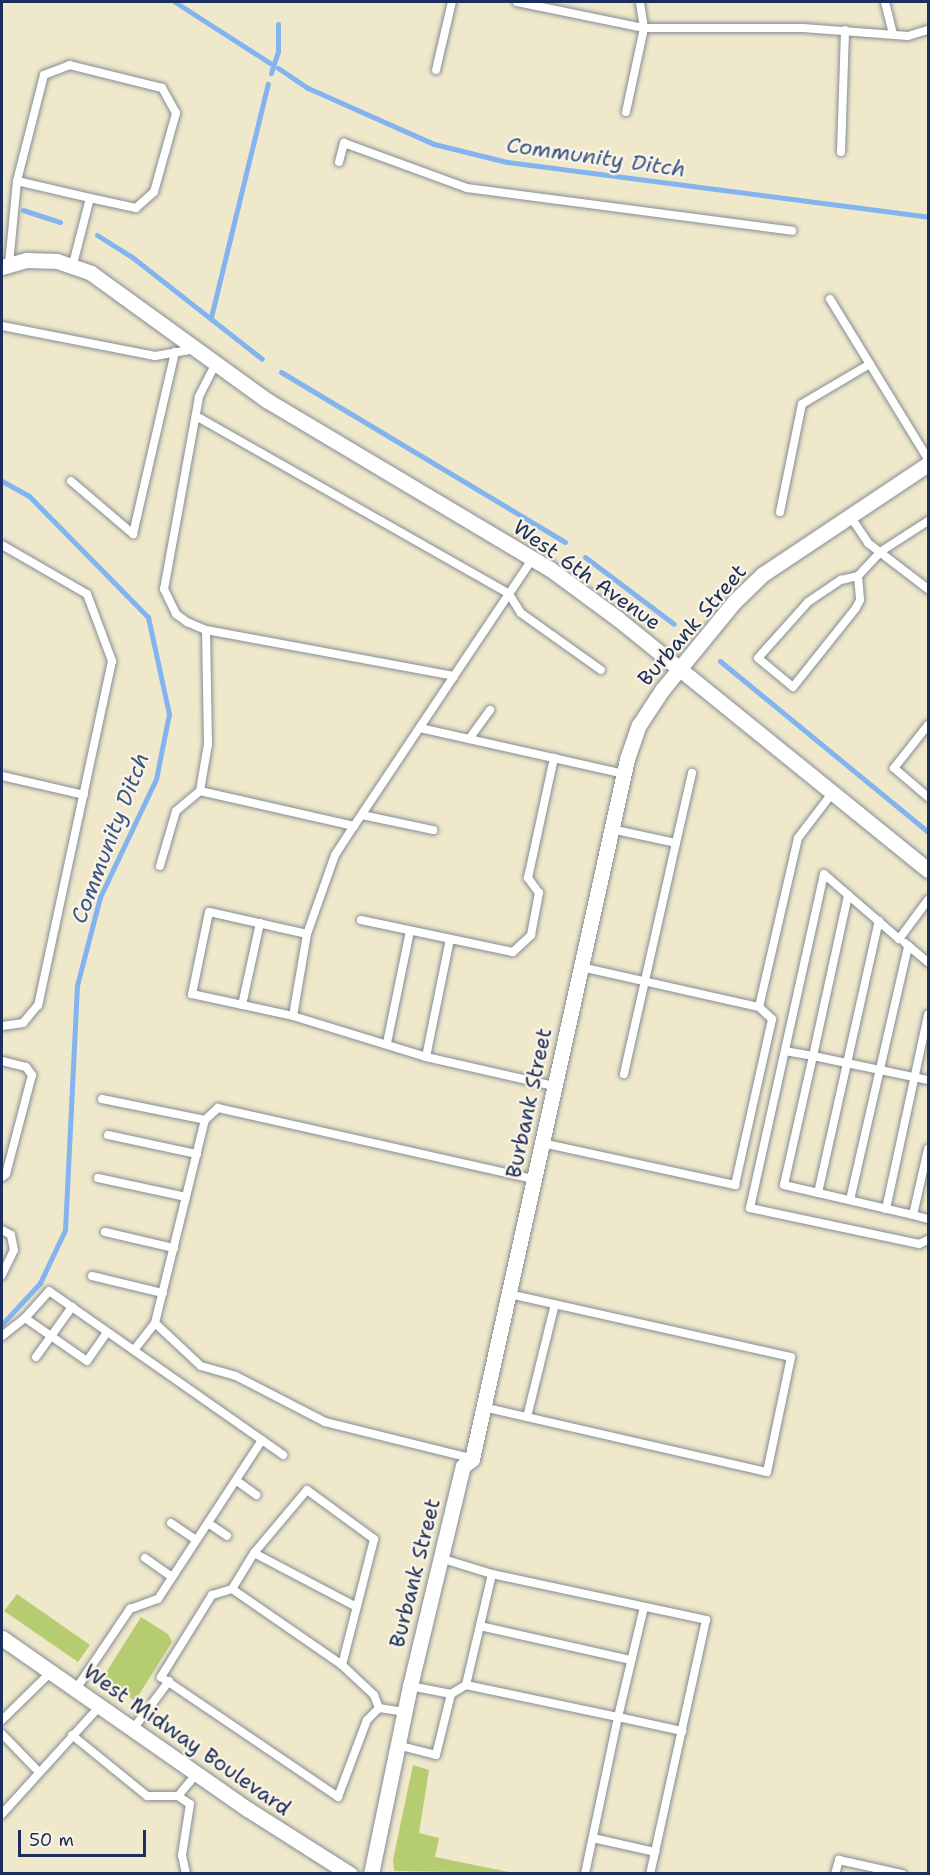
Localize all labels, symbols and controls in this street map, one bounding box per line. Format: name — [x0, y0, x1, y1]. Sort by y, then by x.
water label: Community Ditch — [505, 131, 687, 183]
street label: West 6th Avenue — [508, 515, 666, 635]
street label: Burbank Street — [632, 559, 752, 691]
water label: Community Ditch — [65, 749, 155, 927]
street label: Burbank Street — [501, 1026, 557, 1180]
street label: Burbank Street — [384, 1496, 446, 1650]
street label: West Midway Boulevard — [79, 1659, 295, 1821]
scale bar — [21, 1818, 148, 1856]
text: 50 m — [29, 1828, 74, 1852]

